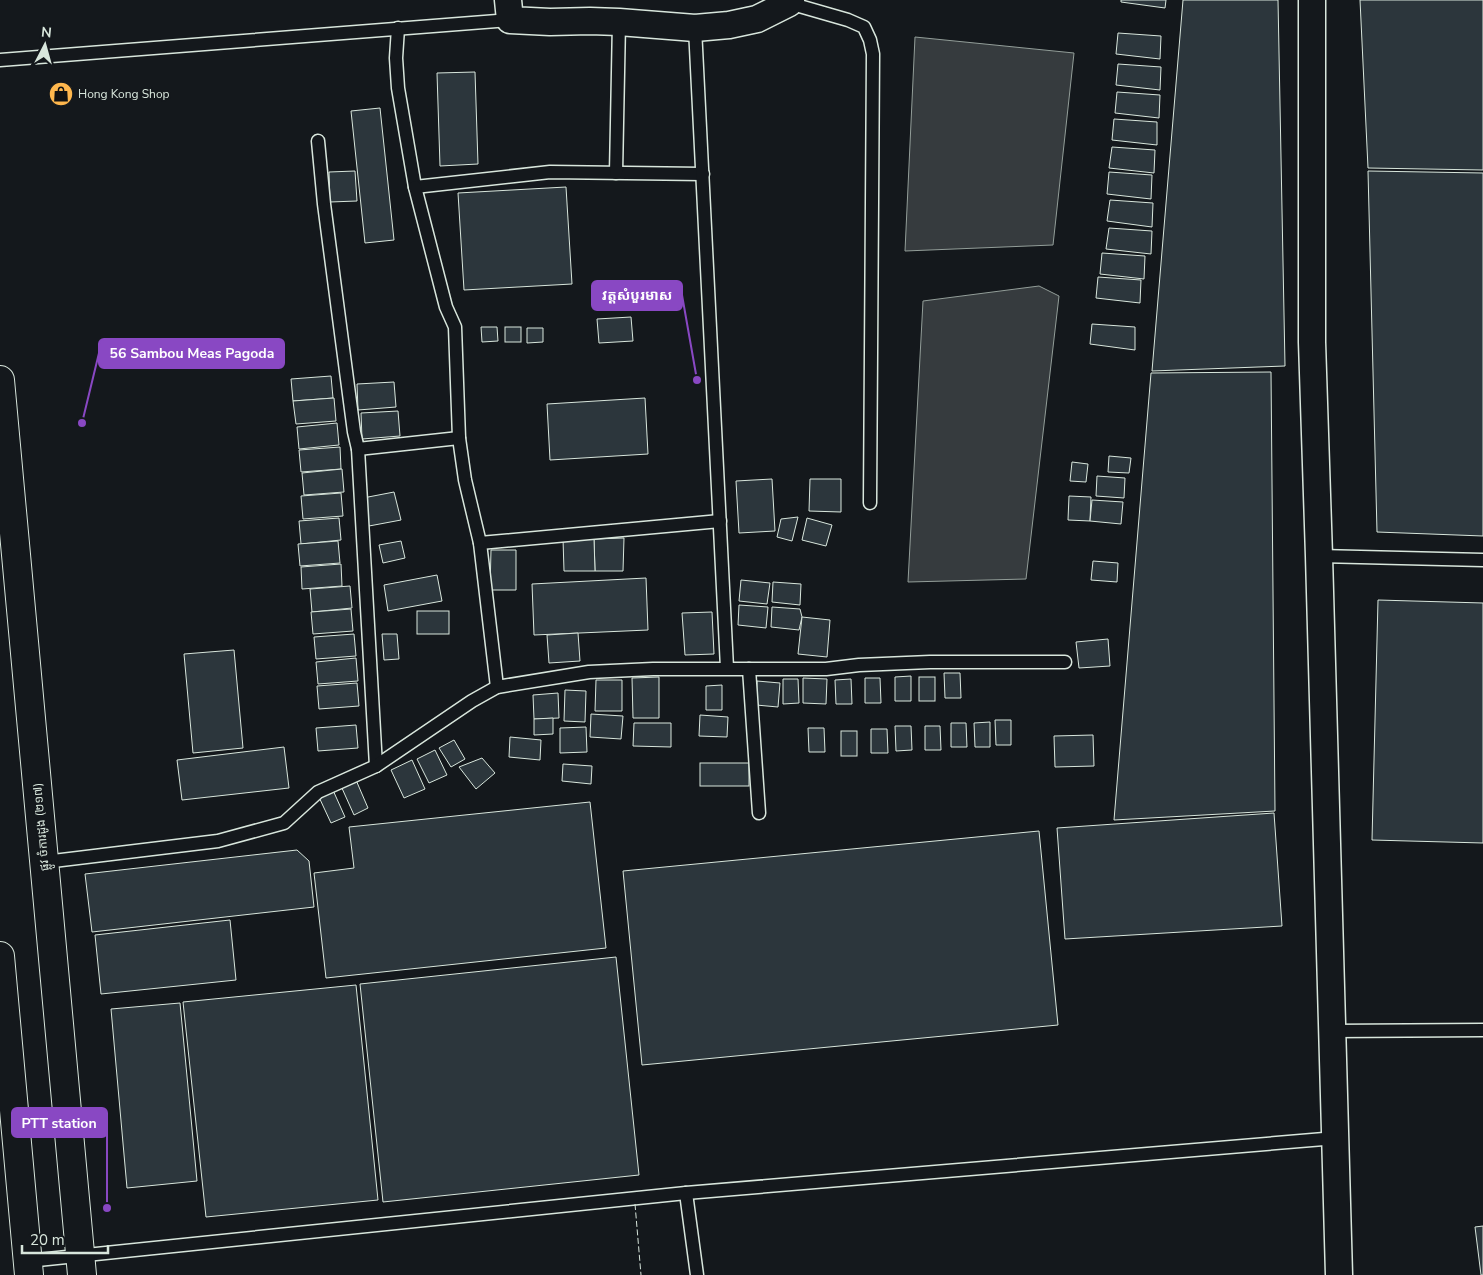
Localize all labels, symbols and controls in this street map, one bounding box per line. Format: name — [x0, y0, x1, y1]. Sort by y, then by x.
north arrow — [20, 20, 70, 70]
text: N — [40, 23, 53, 43]
shop icon: Hong Kong Shop — [48, 81, 74, 107]
place label: Hong Kong Shop — [78, 86, 170, 102]
callout: វត្តសំបួរមាស — [592, 281, 682, 310]
text: វត្តសំបួរមាស — [602, 286, 672, 305]
callout: 56 Sambou Meas Pagoda — [99, 339, 284, 368]
text: 56 Sambou Meas Pagoda — [110, 344, 274, 363]
street label: ផ្លូវ ចំការដូង (២១៧) — [29, 782, 55, 872]
callout: PTT station — [12, 1108, 107, 1137]
text: PTT station — [21, 1114, 97, 1133]
scale bar — [22, 1222, 109, 1254]
text: 20 m — [30, 1230, 65, 1250]

